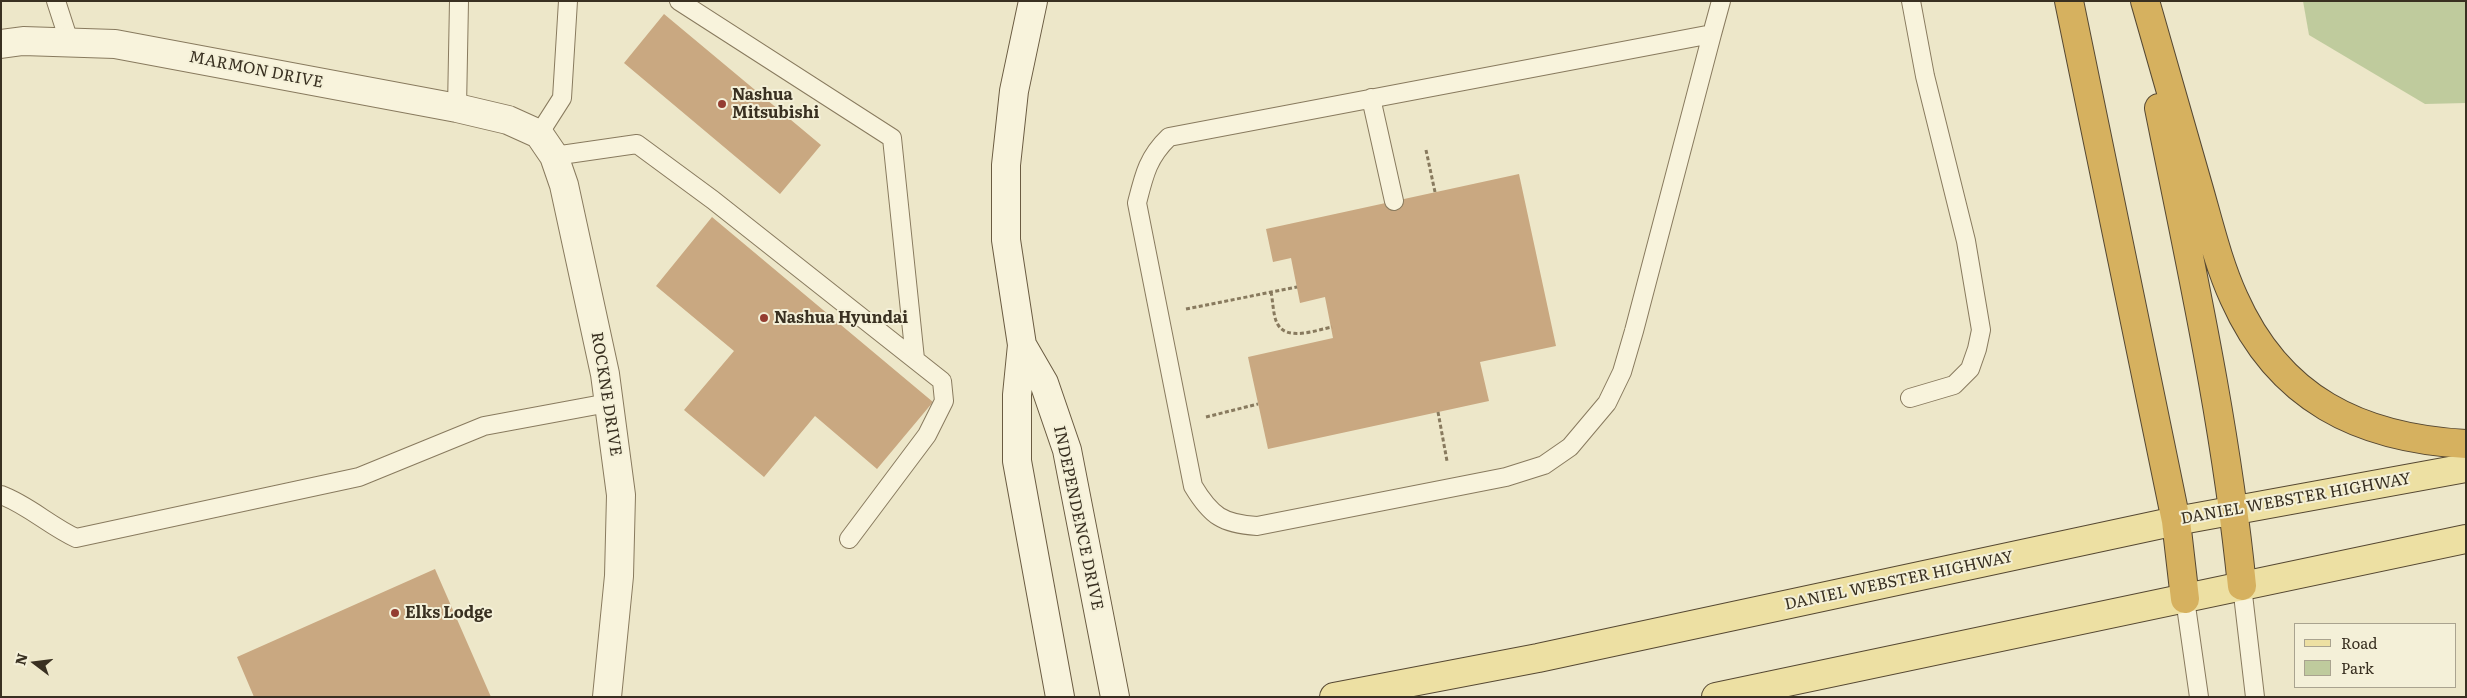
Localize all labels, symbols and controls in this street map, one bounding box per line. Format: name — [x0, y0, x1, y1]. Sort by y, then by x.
street label: MARMON DRIVE — [187, 48, 325, 92]
place label: Nashua Mitsubishi — [732, 85, 819, 123]
marker: Nashua Mitsubishi — [716, 98, 728, 110]
place label: Nashua Hyundai — [774, 308, 908, 328]
marker: Nashua Hyundai — [758, 312, 770, 324]
street label: ROCKNE DRIVE — [587, 330, 625, 458]
street label: INDEPENDENCE DRIVE — [1049, 424, 1107, 612]
street label: DANIEL WEBSTER HIGHWAY — [2179, 469, 2413, 529]
street label: DANIEL WEBSTER HIGHWAY — [1783, 547, 2015, 615]
place label: Elks Lodge — [405, 603, 492, 623]
marker: Elks Lodge — [389, 607, 401, 619]
legend — [2294, 623, 2457, 688]
text: Road — [2341, 631, 2377, 654]
north arrow — [10, 638, 60, 688]
text: N — [9, 651, 32, 667]
text: Park — [2341, 656, 2374, 679]

